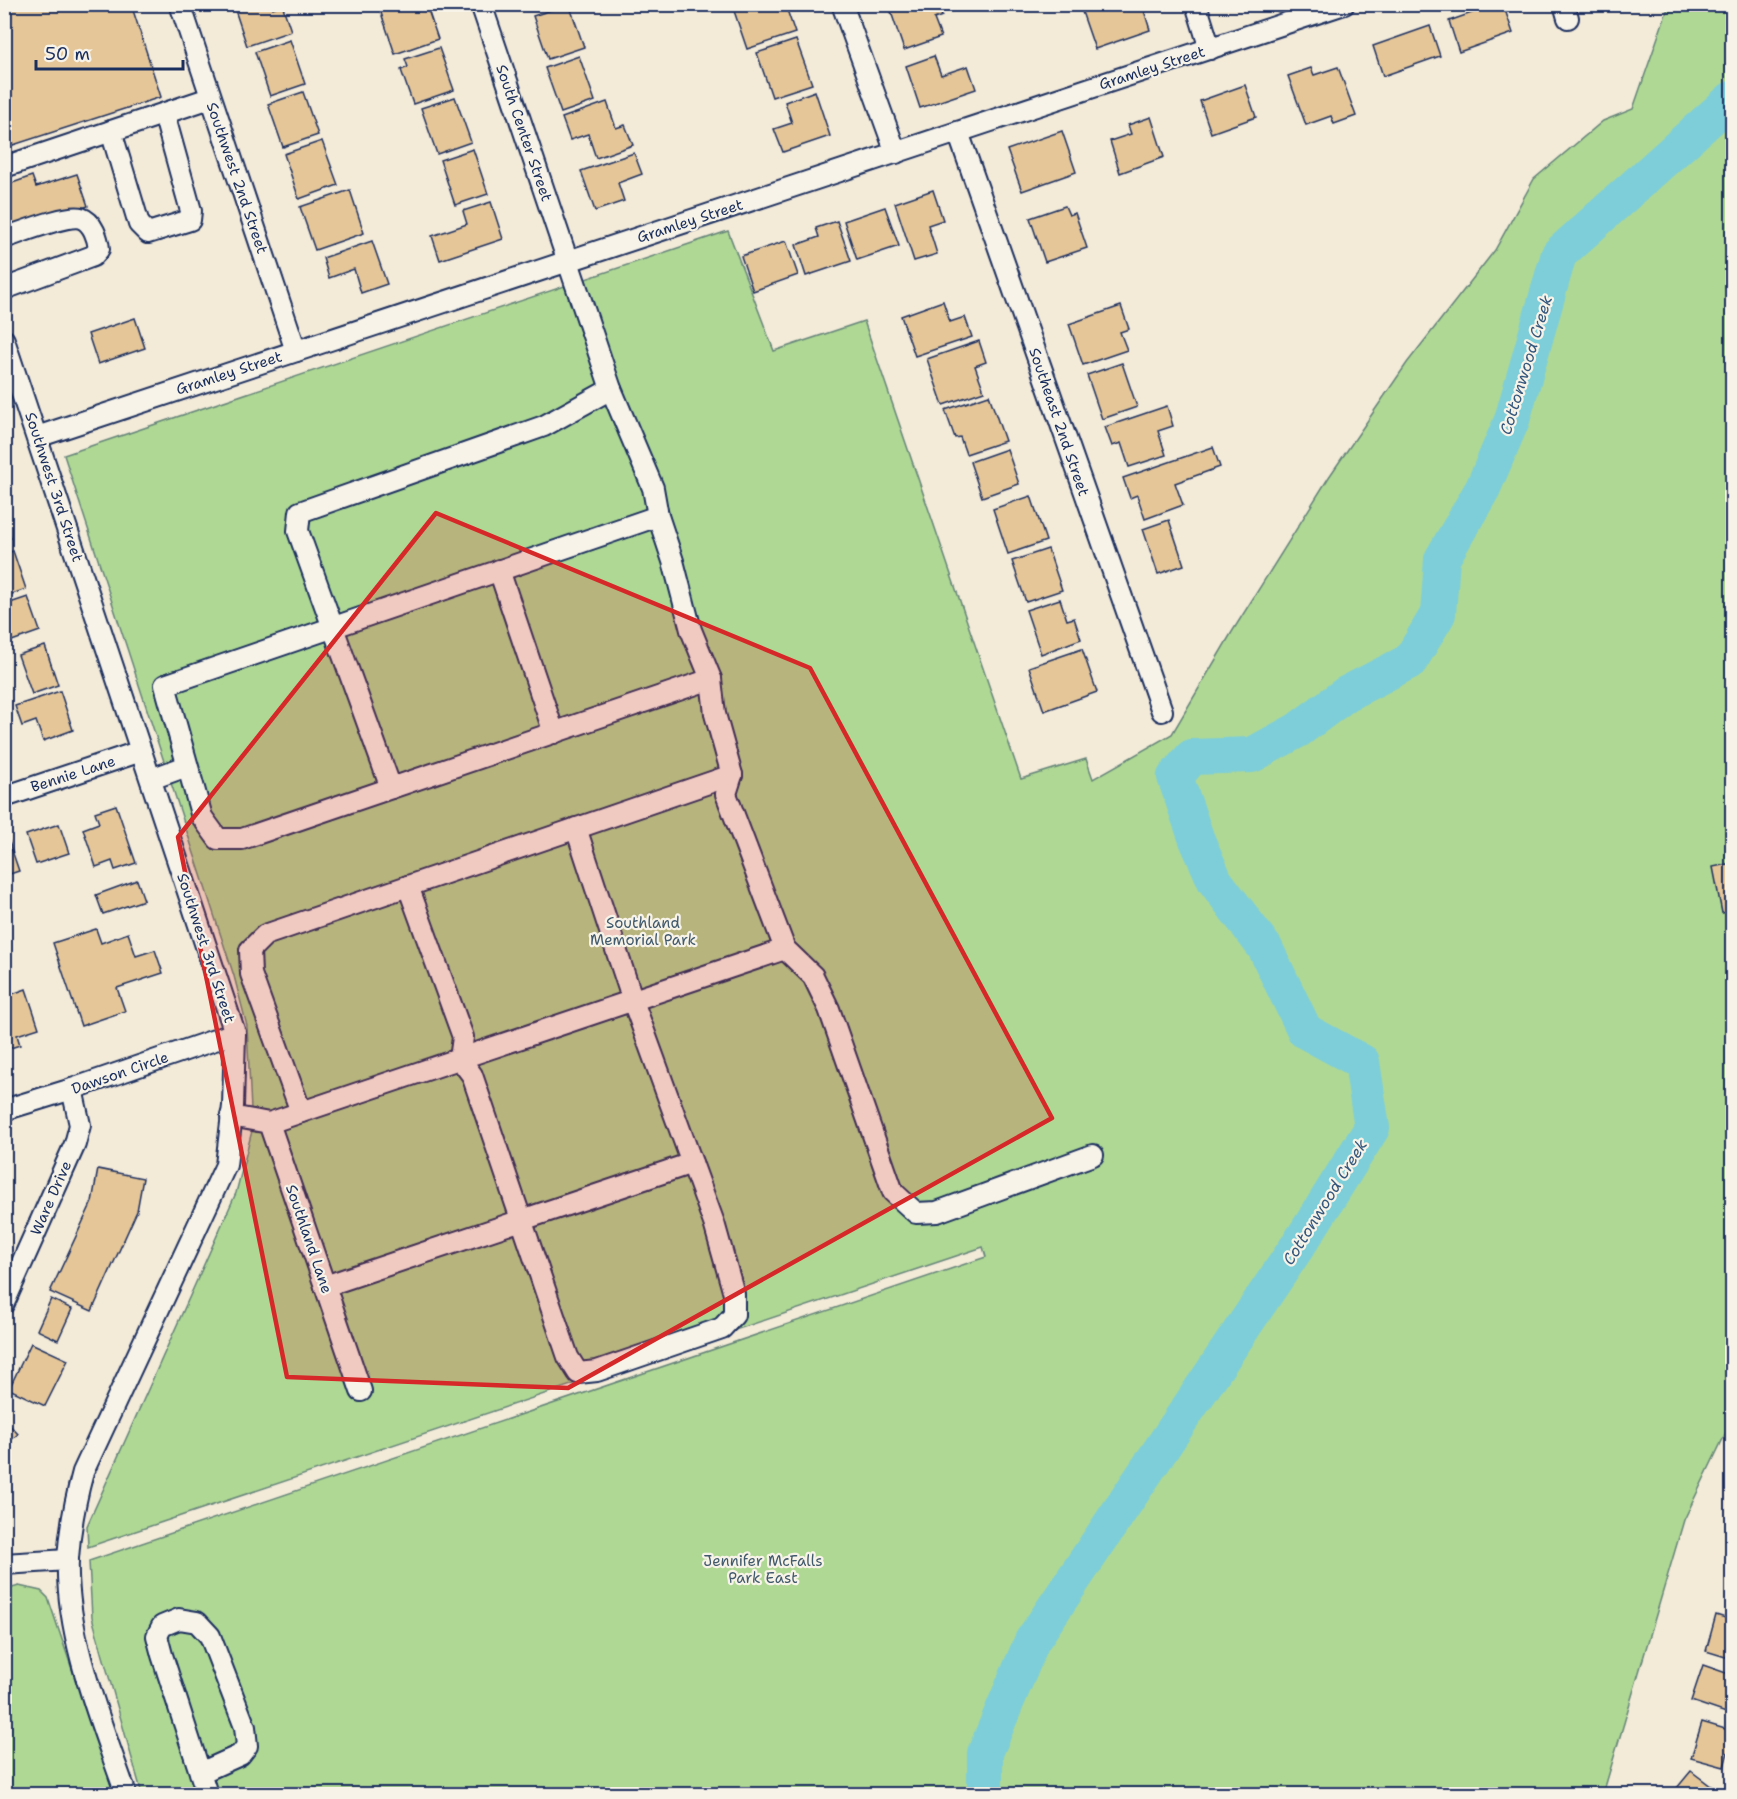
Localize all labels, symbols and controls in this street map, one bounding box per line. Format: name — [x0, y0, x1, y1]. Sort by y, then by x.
scale bar — [36, 33, 183, 71]
street label: Gramley Street — [1096, 41, 1208, 95]
text: 50 m — [45, 42, 90, 66]
street label: South Center Street — [491, 62, 557, 204]
street label: Southwest 2nd Street — [202, 100, 272, 256]
street label: Gramley Street — [634, 194, 746, 248]
water label: Cottonwood Creek — [1495, 293, 1557, 437]
street label: Southeast 2nd Street — [1024, 345, 1094, 499]
street label: Gramley Street — [173, 346, 285, 400]
street label: Southwest 3rd Street — [20, 410, 88, 564]
street label: Bennie Lane — [28, 751, 118, 797]
street label: Southwest 3rd Street — [172, 871, 240, 1025]
park label: Southland Memorial Park — [590, 913, 696, 950]
street label: Dawson Circle — [69, 1047, 171, 1099]
water label: Cottonwood Creek — [1278, 1135, 1372, 1269]
street label: Ware Drive — [26, 1158, 76, 1238]
street label: Southland Lane — [281, 1182, 337, 1296]
park label: Jennifer McFalls Park East — [703, 1551, 823, 1588]

